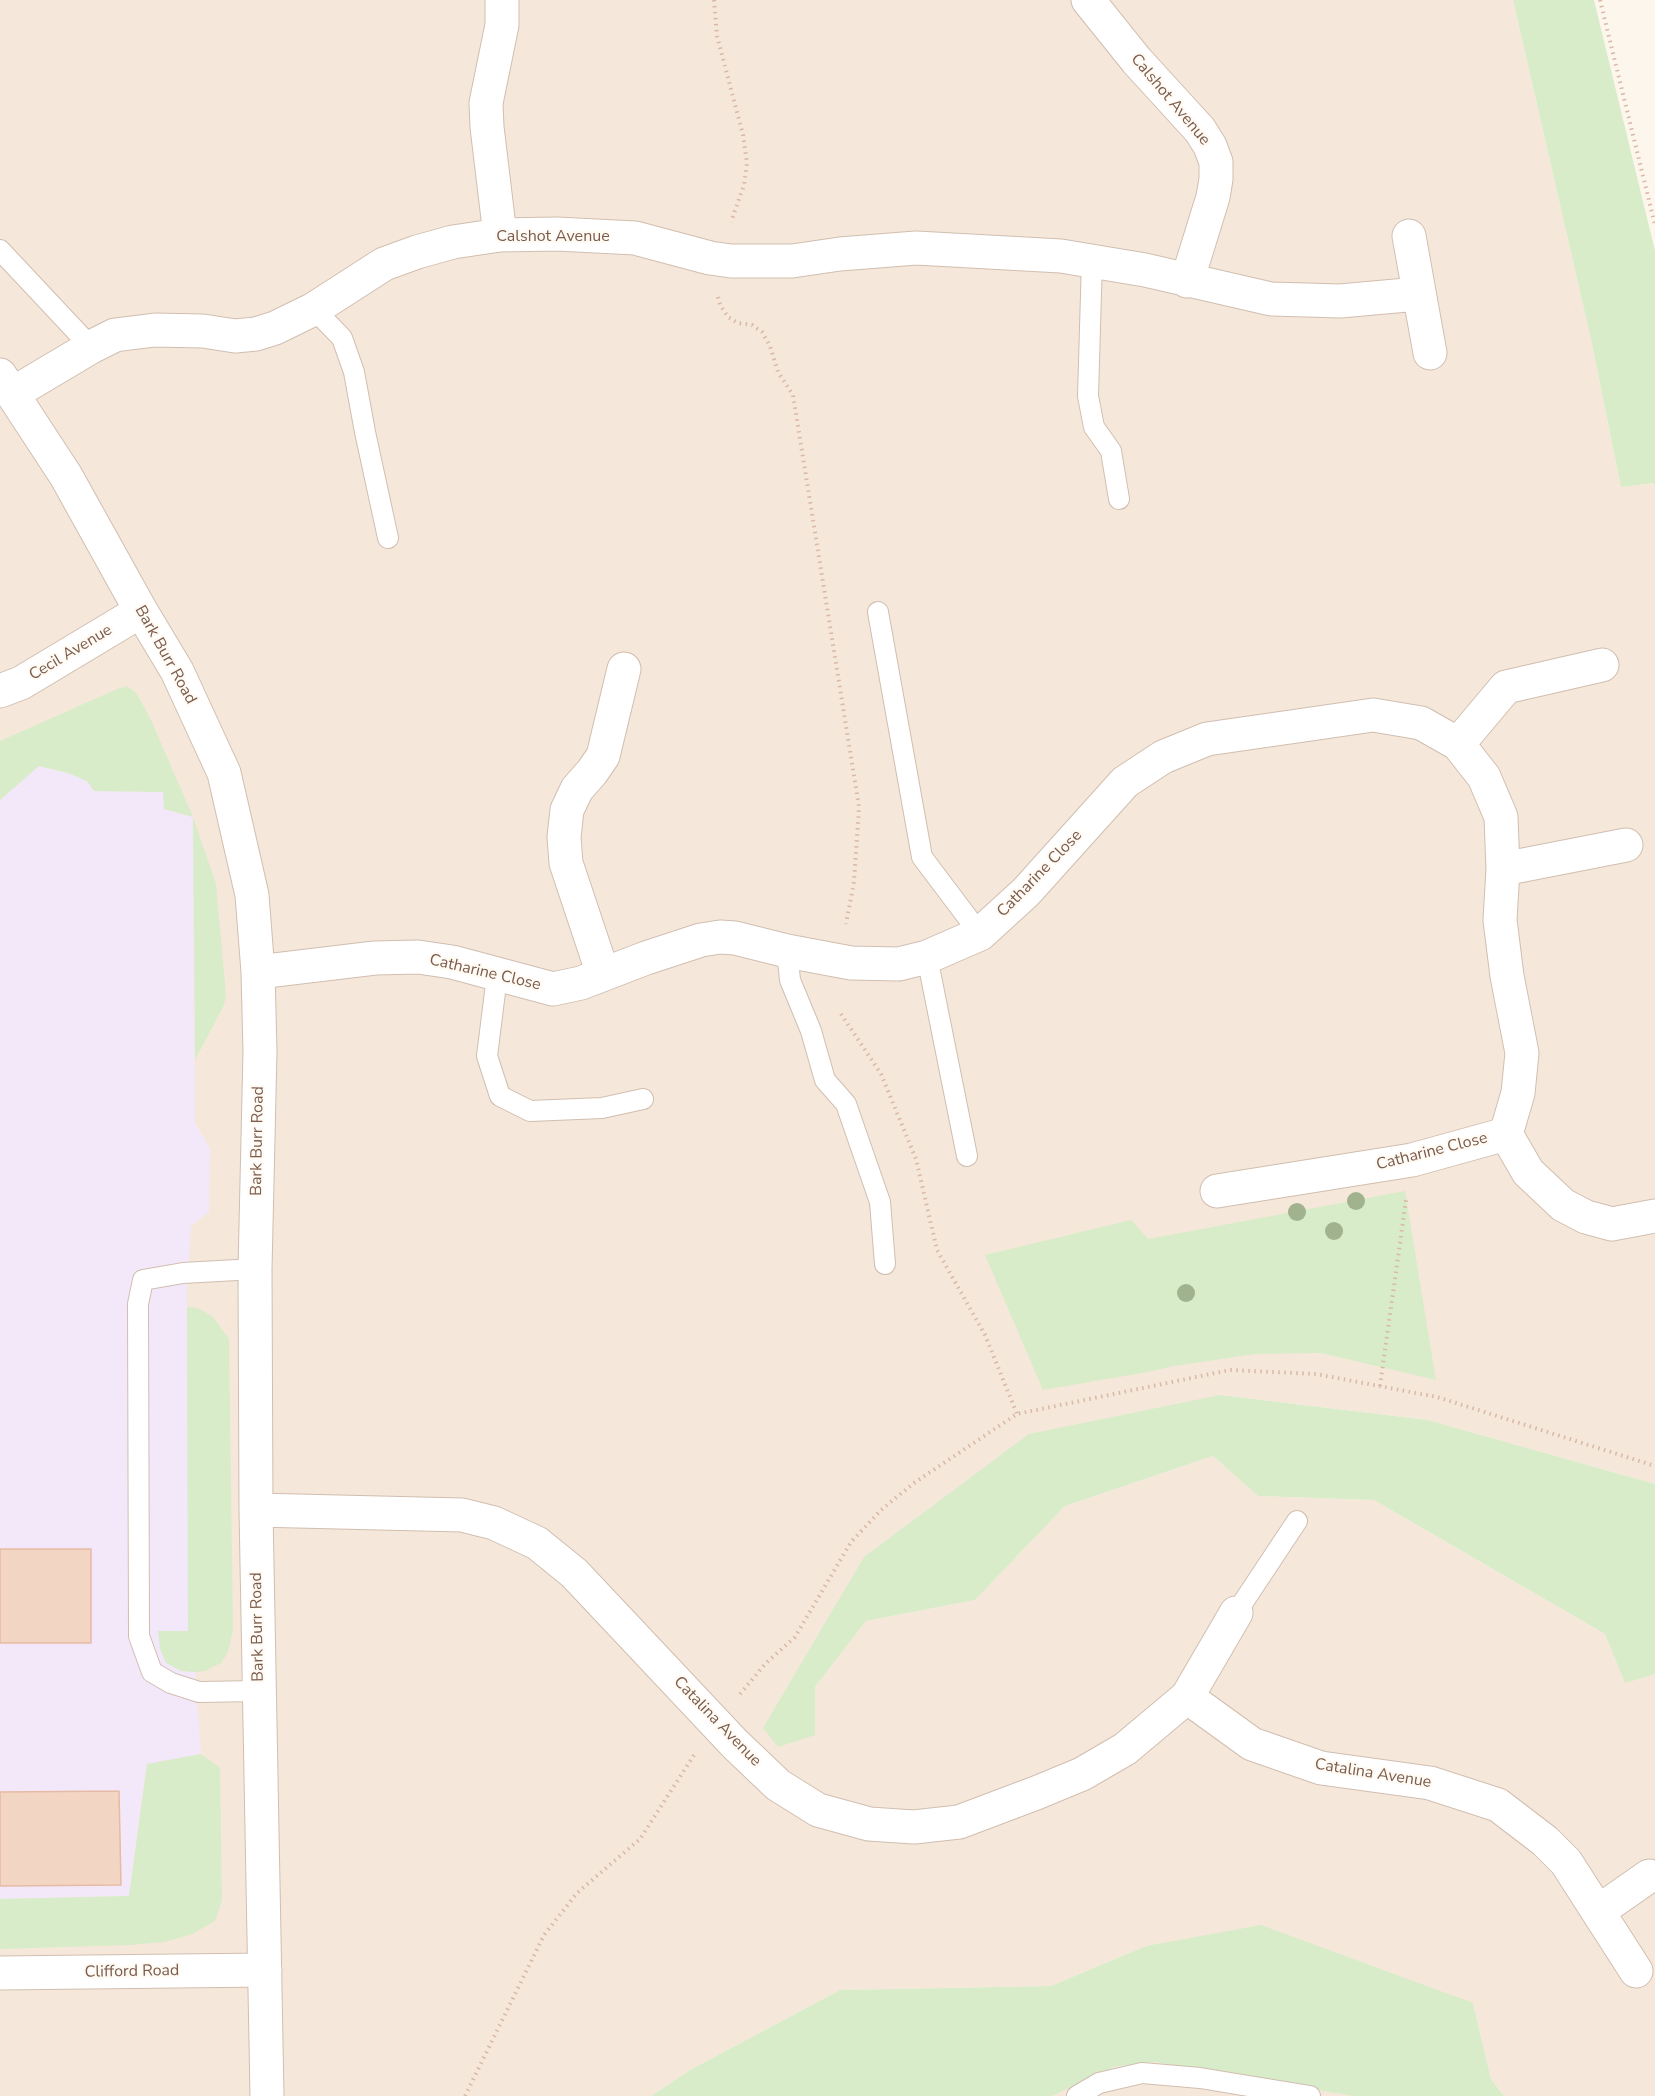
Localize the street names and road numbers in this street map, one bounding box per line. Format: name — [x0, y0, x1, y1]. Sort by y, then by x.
street label: Calshot Avenue — [1126, 50, 1214, 150]
street label: Calshot Avenue — [496, 227, 610, 247]
street label: Bark Burr Road — [130, 602, 200, 708]
street label: Cecil Avenue — [26, 621, 116, 685]
street label: Catharine Close — [994, 826, 1086, 922]
street label: Catharine Close — [427, 951, 543, 995]
street label: Bark Burr Road — [247, 1086, 269, 1196]
street label: Catharine Close — [1374, 1129, 1490, 1175]
street label: Bark Burr Road — [247, 1572, 269, 1682]
street label: Catalina Avenue — [669, 1673, 765, 1771]
street label: Catalina Avenue — [1313, 1755, 1433, 1793]
street label: Clifford Road — [85, 1962, 179, 1982]

